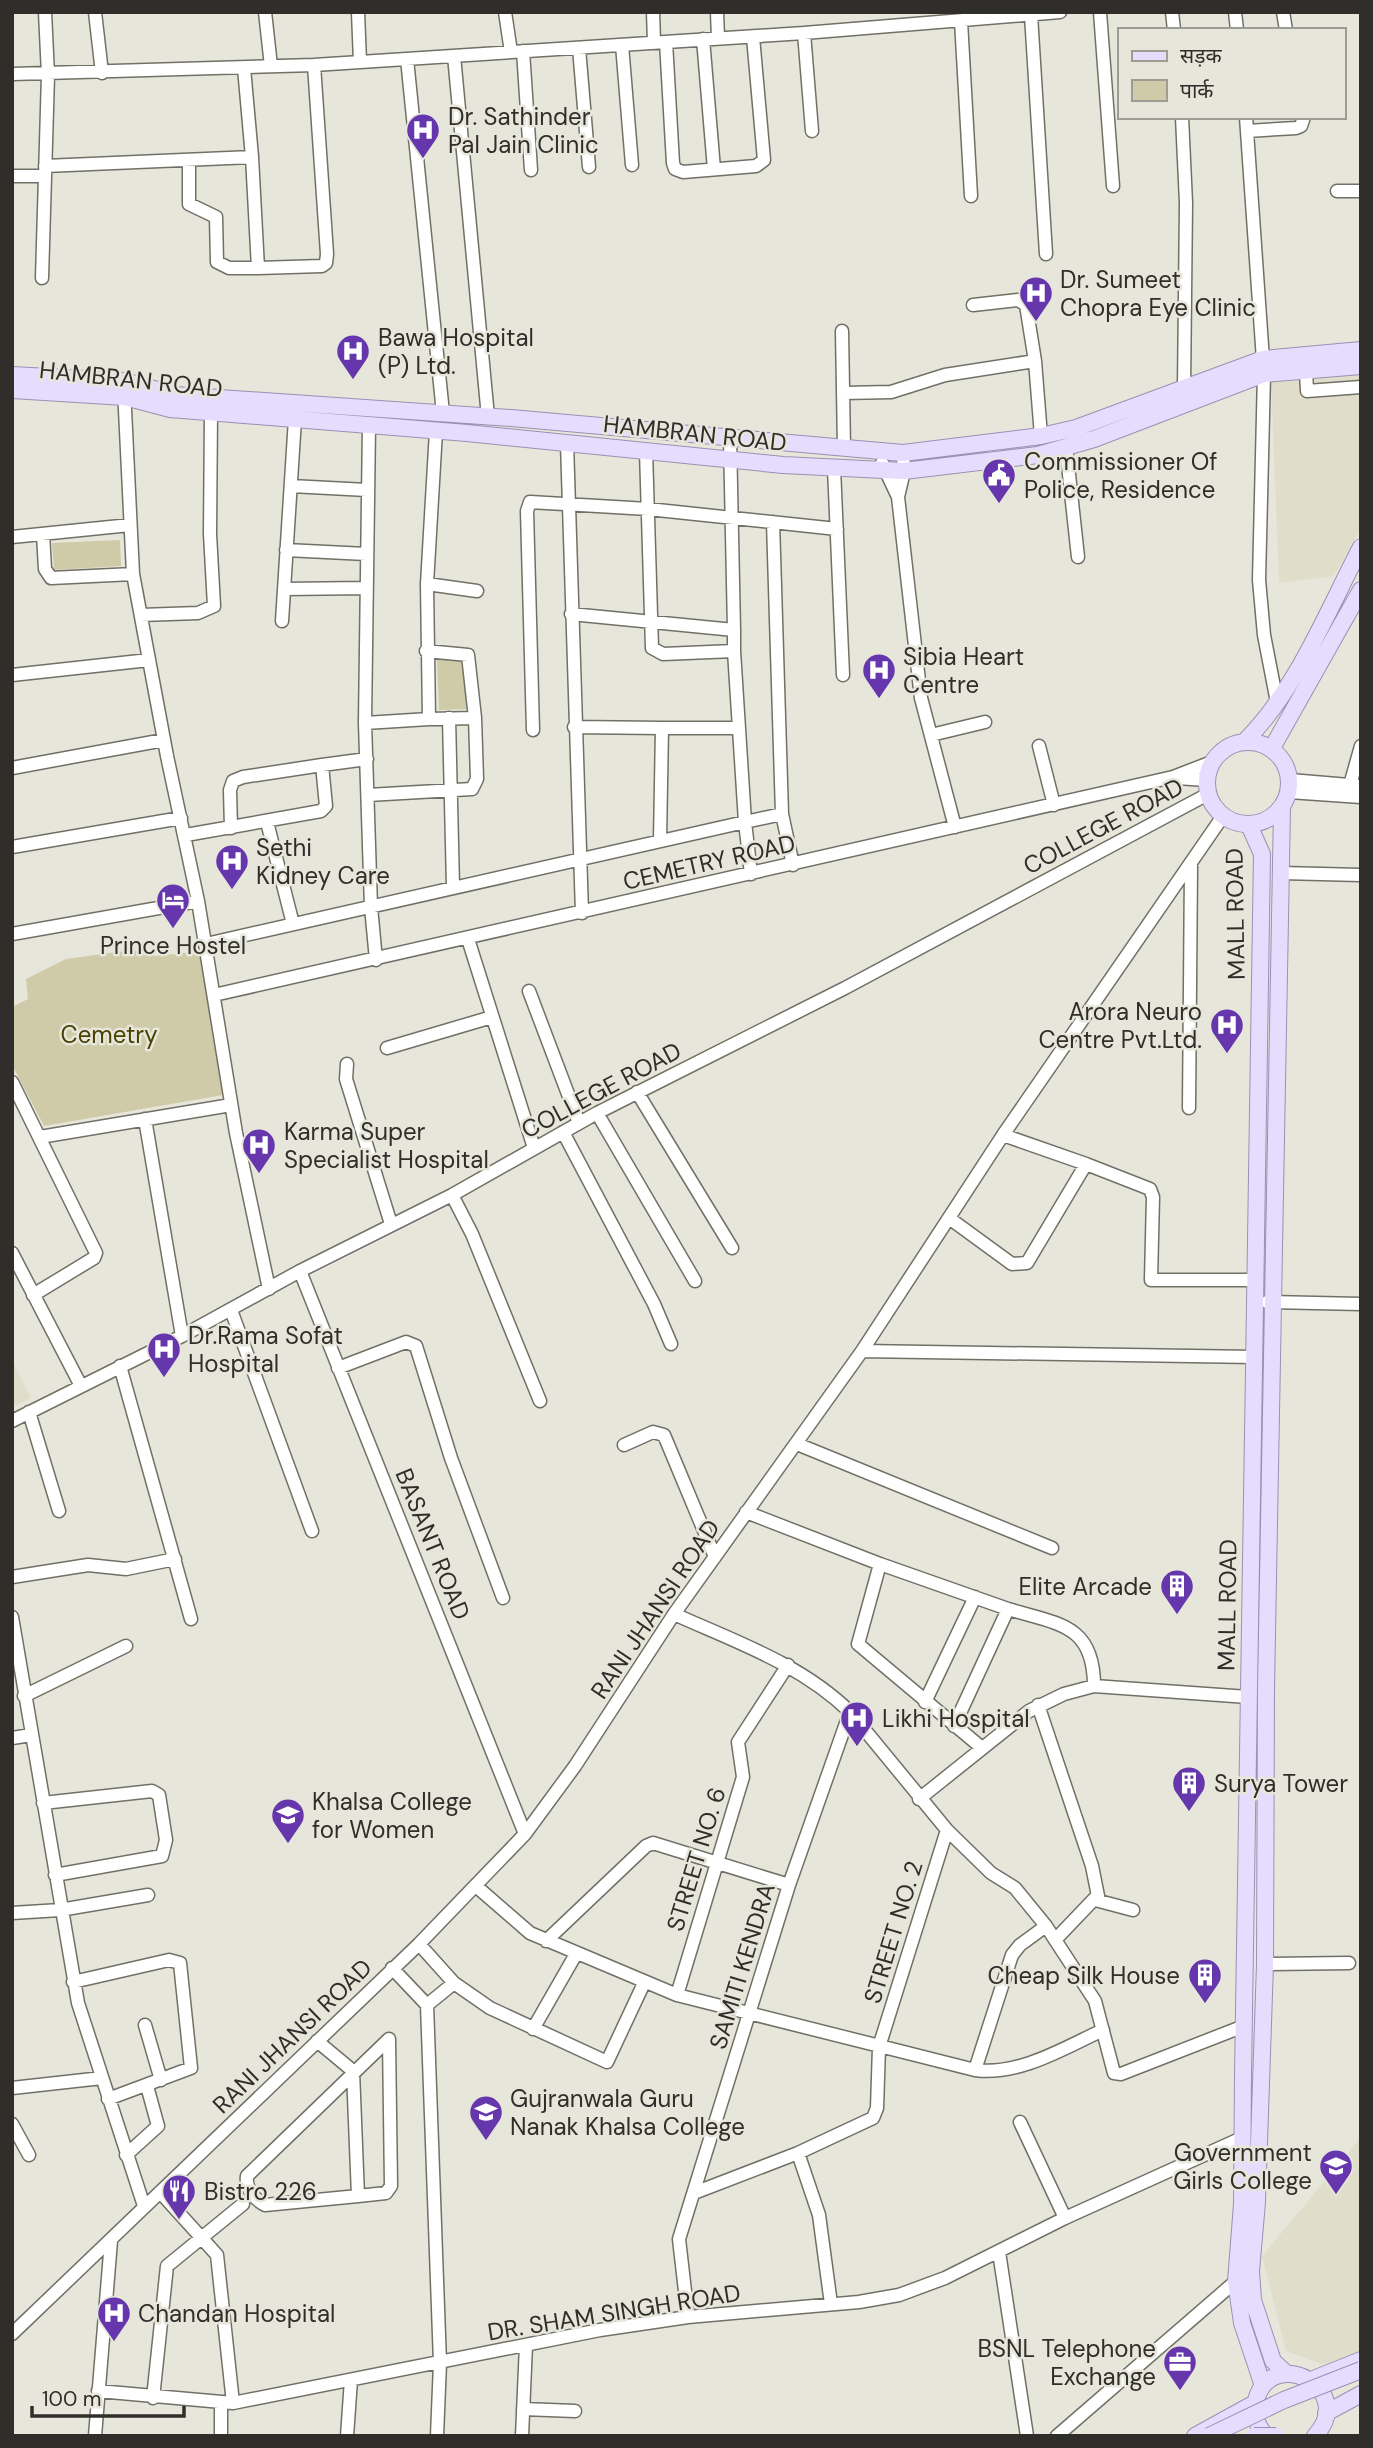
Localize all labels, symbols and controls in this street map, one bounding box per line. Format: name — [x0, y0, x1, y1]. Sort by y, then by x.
legend — [1118, 28, 1345, 119]
text: सड़क — [1180, 42, 1222, 70]
text: पार्क — [1180, 77, 1214, 105]
place label: Dr. Sathinder Pal Jain Clinic — [448, 101, 599, 160]
hospital icon: Dr. Sathinder Pal Jain Clinic — [404, 111, 442, 160]
place label: Dr. Sumeet Chopra Eye Clinic — [1060, 264, 1256, 323]
hospital icon: Dr. Sumeet Chopra Eye Clinic — [1017, 274, 1055, 323]
place label: Bawa Hospital (P) Ltd. — [378, 322, 534, 381]
hospital icon: Bawa Hospital (P) Ltd. — [334, 332, 372, 381]
street label: HAMBRAN ROAD — [38, 354, 224, 404]
street label: HAMBRAN ROAD — [602, 408, 788, 458]
place label: Commissioner Of Police, Residence — [1024, 446, 1217, 505]
public building icon: Commissioner Of Police, Residence — [980, 456, 1018, 505]
place label: Sibia Heart Centre — [903, 641, 1024, 700]
hospital icon: Sibia Heart Centre — [860, 651, 898, 700]
street label: COLLEGE ROAD — [1018, 771, 1188, 881]
street label: CEMETRY ROAD — [620, 827, 798, 897]
place label: Sethi Kidney Care — [256, 832, 390, 891]
hospital icon: Sethi Kidney Care — [213, 842, 251, 891]
street label: MALL ROAD — [1218, 848, 1252, 980]
hotel icon: Prince Hostel — [154, 881, 192, 930]
place label: Prince Hostel — [100, 930, 246, 961]
place label: Arora Neuro Centre Pvt.Ltd. — [1038, 996, 1202, 1055]
hospital icon: Arora Neuro Centre Pvt.Ltd. — [1208, 1006, 1246, 1055]
park label: Cemetry — [60, 1019, 158, 1050]
street label: COLLEGE ROAD — [516, 1035, 686, 1145]
place label: Karma Super Specialist Hospital — [284, 1116, 489, 1175]
hospital icon: Karma Super Specialist Hospital — [240, 1126, 278, 1175]
place label: Dr.Rama Sofat Hospital — [188, 1320, 343, 1379]
hospital icon: Dr.Rama Sofat Hospital — [145, 1330, 183, 1379]
street label: BASANT ROAD — [389, 1464, 477, 1624]
street label: RANI JHANSI ROAD — [584, 1513, 726, 1705]
street label: MALL ROAD — [1210, 1539, 1244, 1671]
building icon: Elite Arcade — [1158, 1567, 1196, 1616]
place label: Elite Arcade — [1018, 1571, 1152, 1602]
hospital icon: Likhi Hospital — [838, 1699, 876, 1748]
place label: Likhi Hospital — [882, 1703, 1030, 1734]
building icon: Surya Tower — [1170, 1764, 1208, 1813]
place label: Surya Tower — [1214, 1768, 1348, 1799]
street label: STREET NO. 6 — [659, 1783, 733, 1935]
place label: Khalsa College for Women — [312, 1786, 472, 1845]
school or university icon: Khalsa College for Women — [269, 1796, 307, 1845]
street label: STREET NO. 2 — [857, 1857, 929, 2007]
street label: SAMITI KENDRA — [702, 1879, 782, 2053]
street label: RANI JHANSI ROAD — [206, 1952, 378, 2120]
building icon: Cheap Silk House — [1186, 1956, 1224, 2005]
place label: Cheap Silk House — [987, 1960, 1180, 1991]
place label: Gujranwala Guru Nanak Khalsa College — [510, 2083, 745, 2142]
school or university icon: Gujranwala Guru Nanak Khalsa College — [467, 2093, 505, 2142]
place label: Government Girls College — [1173, 2137, 1312, 2196]
school or university icon: Government Girls College — [1317, 2147, 1355, 2196]
restaurant icon: Bistro 226 — [160, 2172, 198, 2221]
place label: Bistro 226 — [204, 2176, 317, 2207]
street label: DR. SHAM SINGH ROAD — [485, 2277, 743, 2347]
hospital icon: Chandan Hospital — [95, 2294, 133, 2343]
place label: Chandan Hospital — [138, 2298, 335, 2329]
place label: BSNL Telephone Exchange — [978, 2333, 1156, 2392]
office icon: BSNL Telephone Exchange — [1161, 2343, 1199, 2392]
scale bar — [32, 2374, 184, 2418]
text: 100 m — [42, 2385, 102, 2413]

